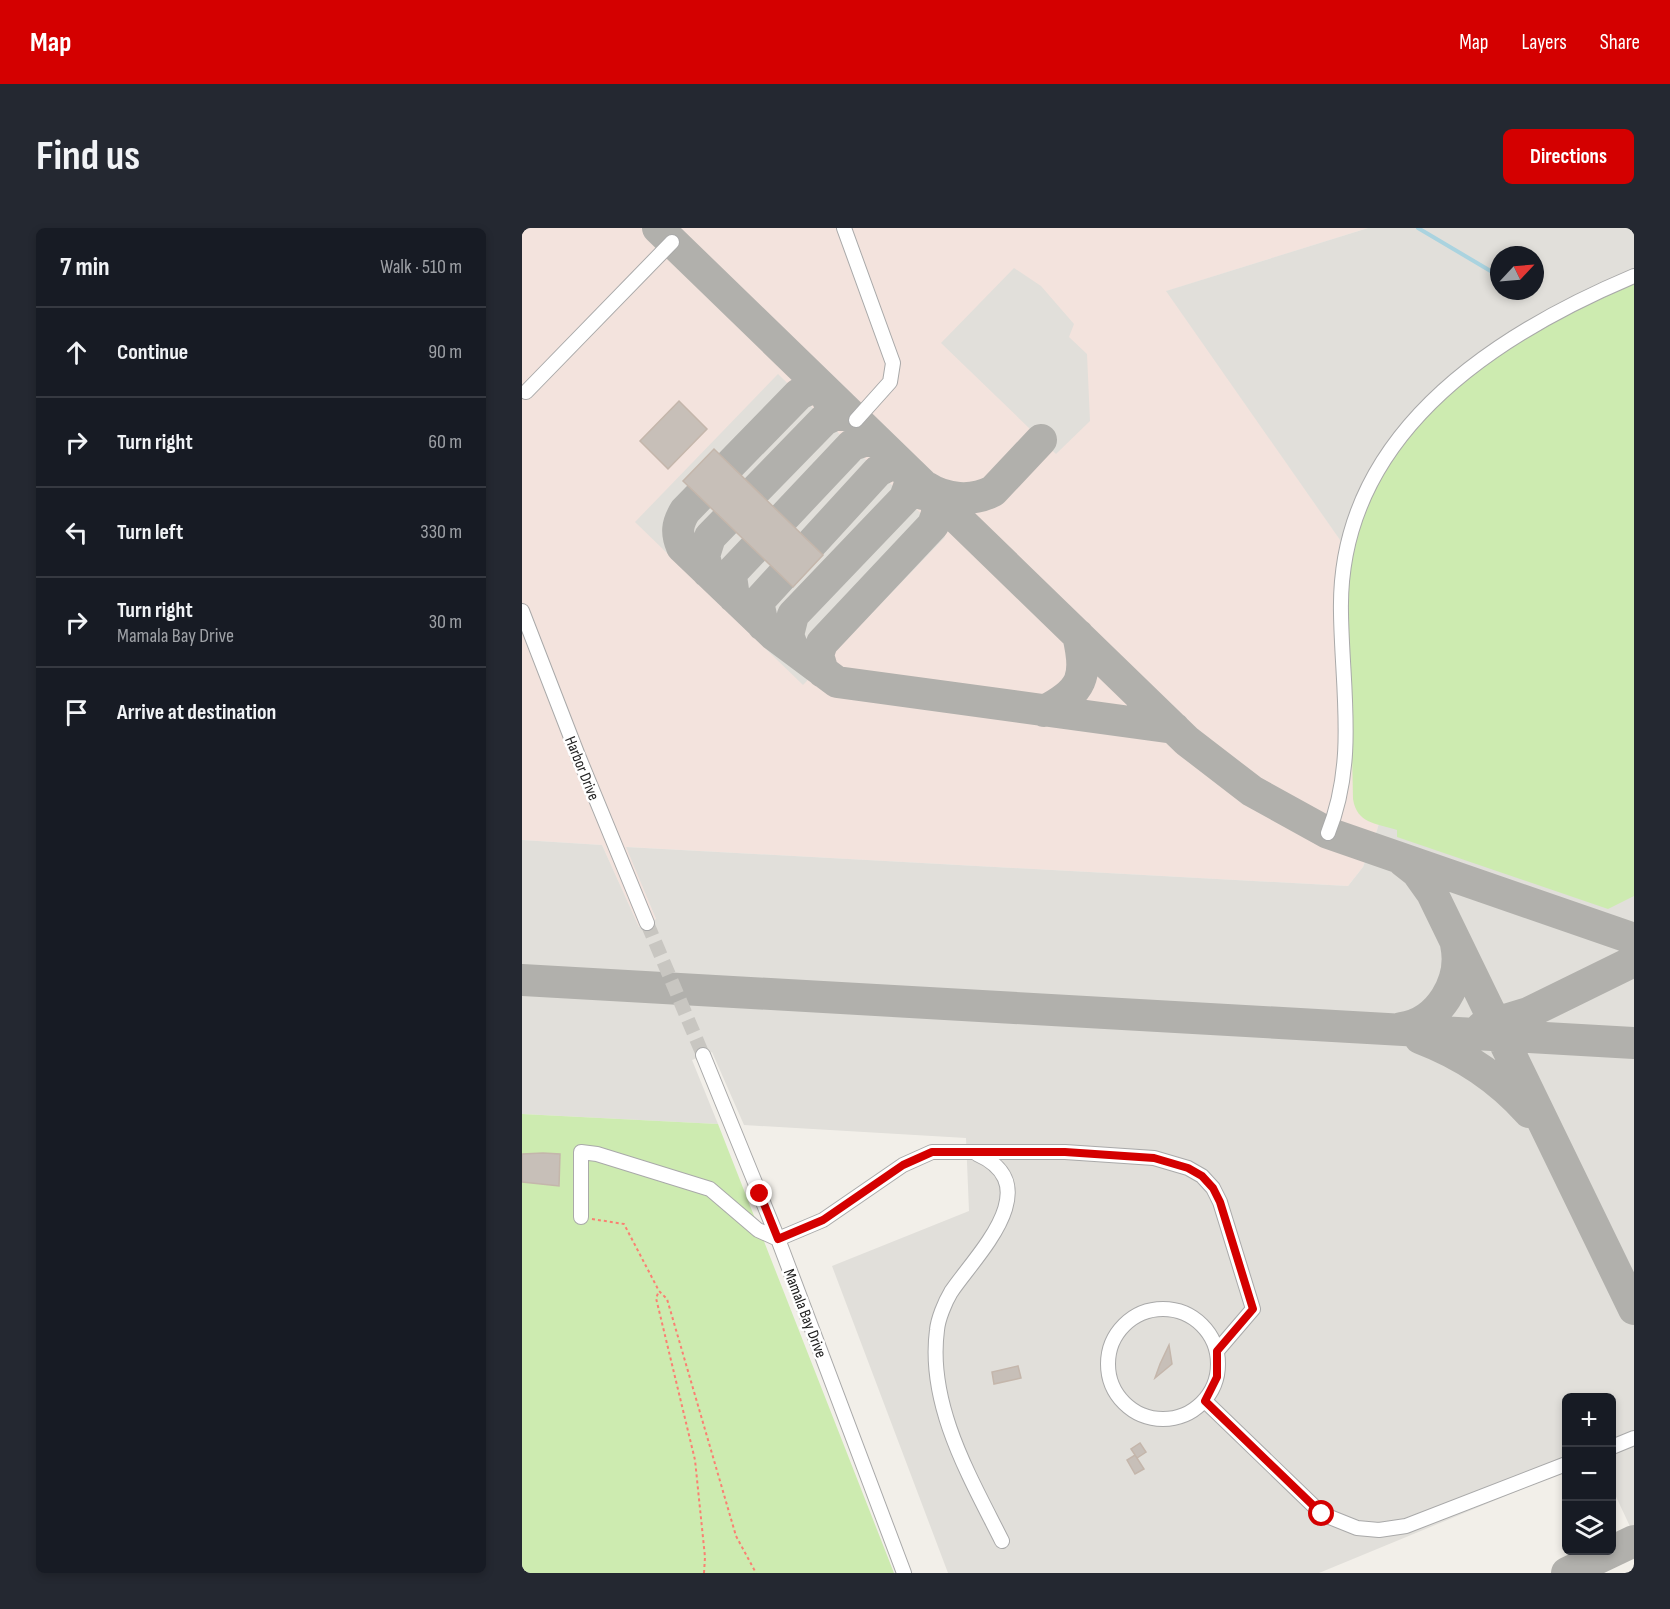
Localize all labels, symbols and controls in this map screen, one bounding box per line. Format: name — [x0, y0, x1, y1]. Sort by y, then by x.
text: Map — [30, 26, 71, 59]
text: Map — [1459, 30, 1488, 55]
text: Layers — [1521, 30, 1567, 55]
text: Share — [1600, 30, 1640, 55]
button: Directions — [1503, 129, 1634, 184]
text: Find us — [36, 131, 140, 182]
north arrow — [1490, 246, 1544, 300]
text: 7 min — [60, 252, 109, 283]
text: Walk · 510 m — [380, 255, 462, 279]
icon: ahead — [60, 336, 93, 369]
text: Continue — [117, 339, 188, 366]
text: 90 m — [428, 340, 462, 364]
icon: right — [60, 426, 93, 459]
text: Turn right — [117, 429, 193, 456]
text: 60 m — [428, 430, 462, 454]
icon: left — [60, 516, 93, 549]
text: Turn left — [117, 519, 183, 546]
text: 330 m — [420, 520, 462, 544]
text: Turn right — [117, 597, 193, 624]
icon: right — [60, 606, 93, 639]
text: 30 m — [429, 610, 462, 634]
text: Mamala Bay Drive — [117, 624, 234, 648]
icon: arrive — [60, 696, 93, 729]
text: Arrive at destination — [117, 699, 276, 726]
street label: Harbor Drive — [560, 734, 603, 803]
route end — [746, 1180, 772, 1206]
street label: Mamala Bay Drive — [779, 1266, 830, 1361]
map controls — [1562, 1393, 1616, 1555]
button: + — [1562, 1393, 1616, 1447]
button: − — [1562, 1447, 1616, 1501]
route start — [1308, 1500, 1334, 1526]
button: layers — [1562, 1501, 1616, 1555]

